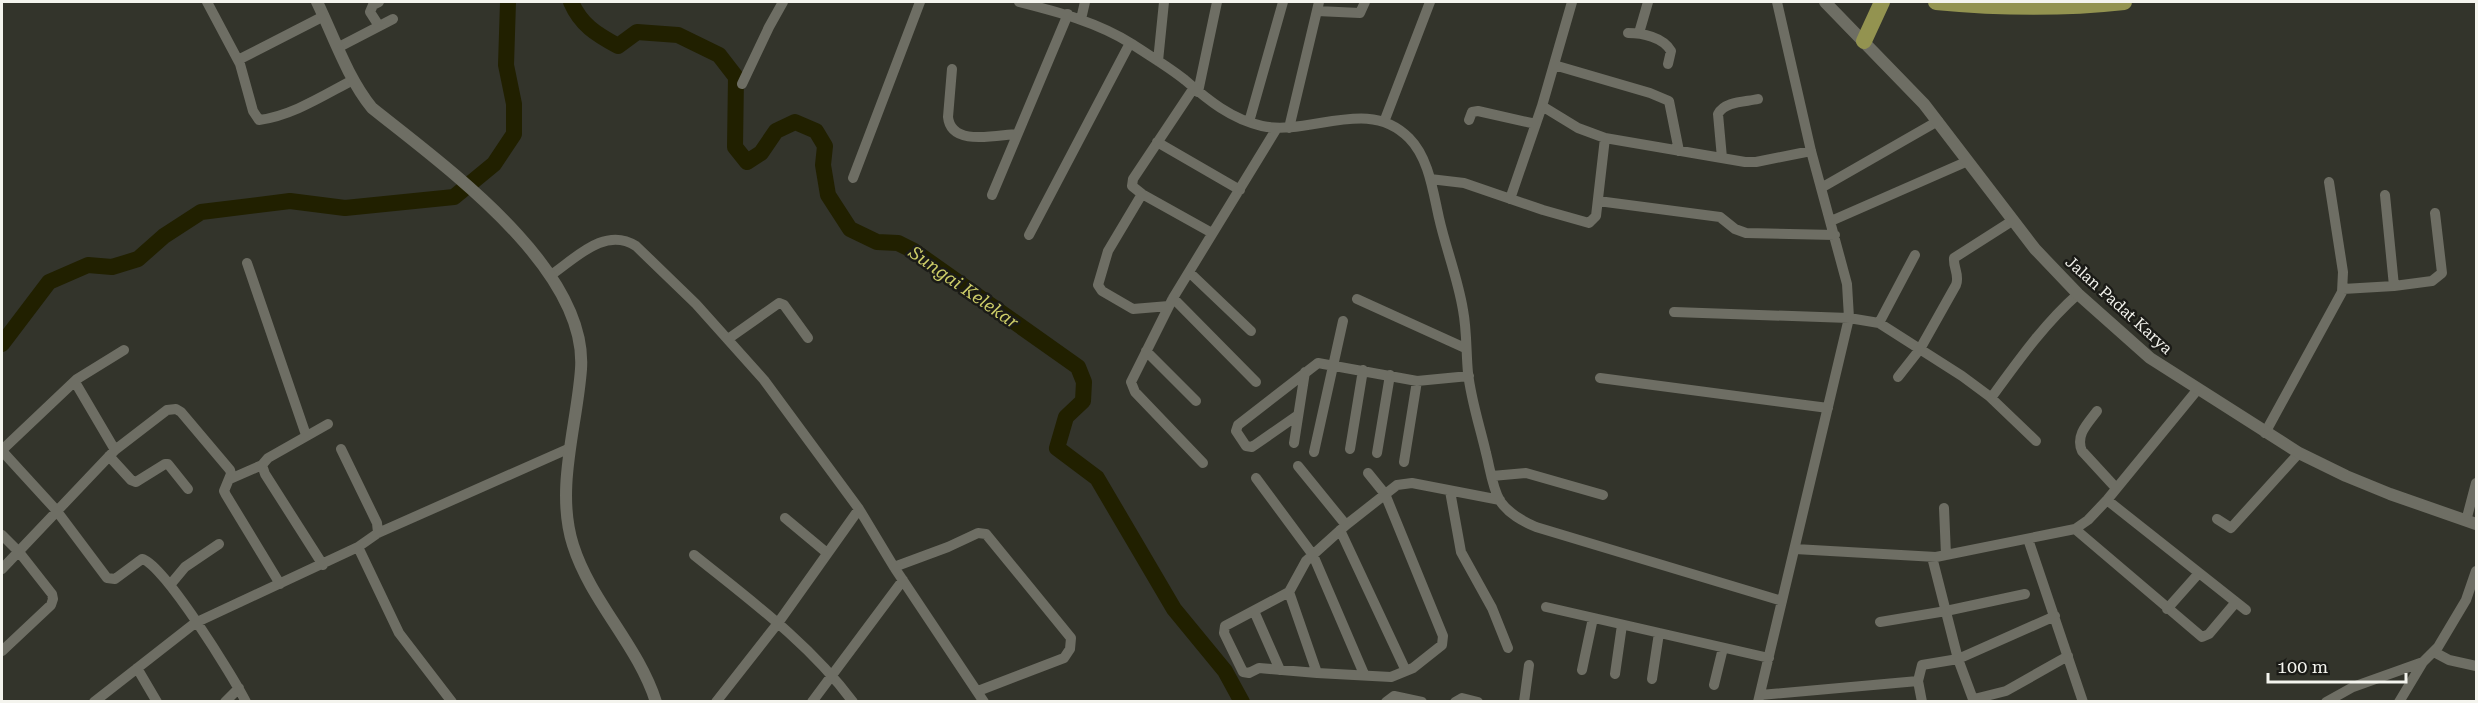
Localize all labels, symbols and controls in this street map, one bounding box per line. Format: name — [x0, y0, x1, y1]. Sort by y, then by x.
water label: Sungai Kelekar — [904, 241, 1023, 333]
street label: Jalan Padat Karya — [2062, 252, 2177, 358]
scale bar — [2268, 646, 2406, 684]
text: 100 m — [2277, 656, 2328, 677]

